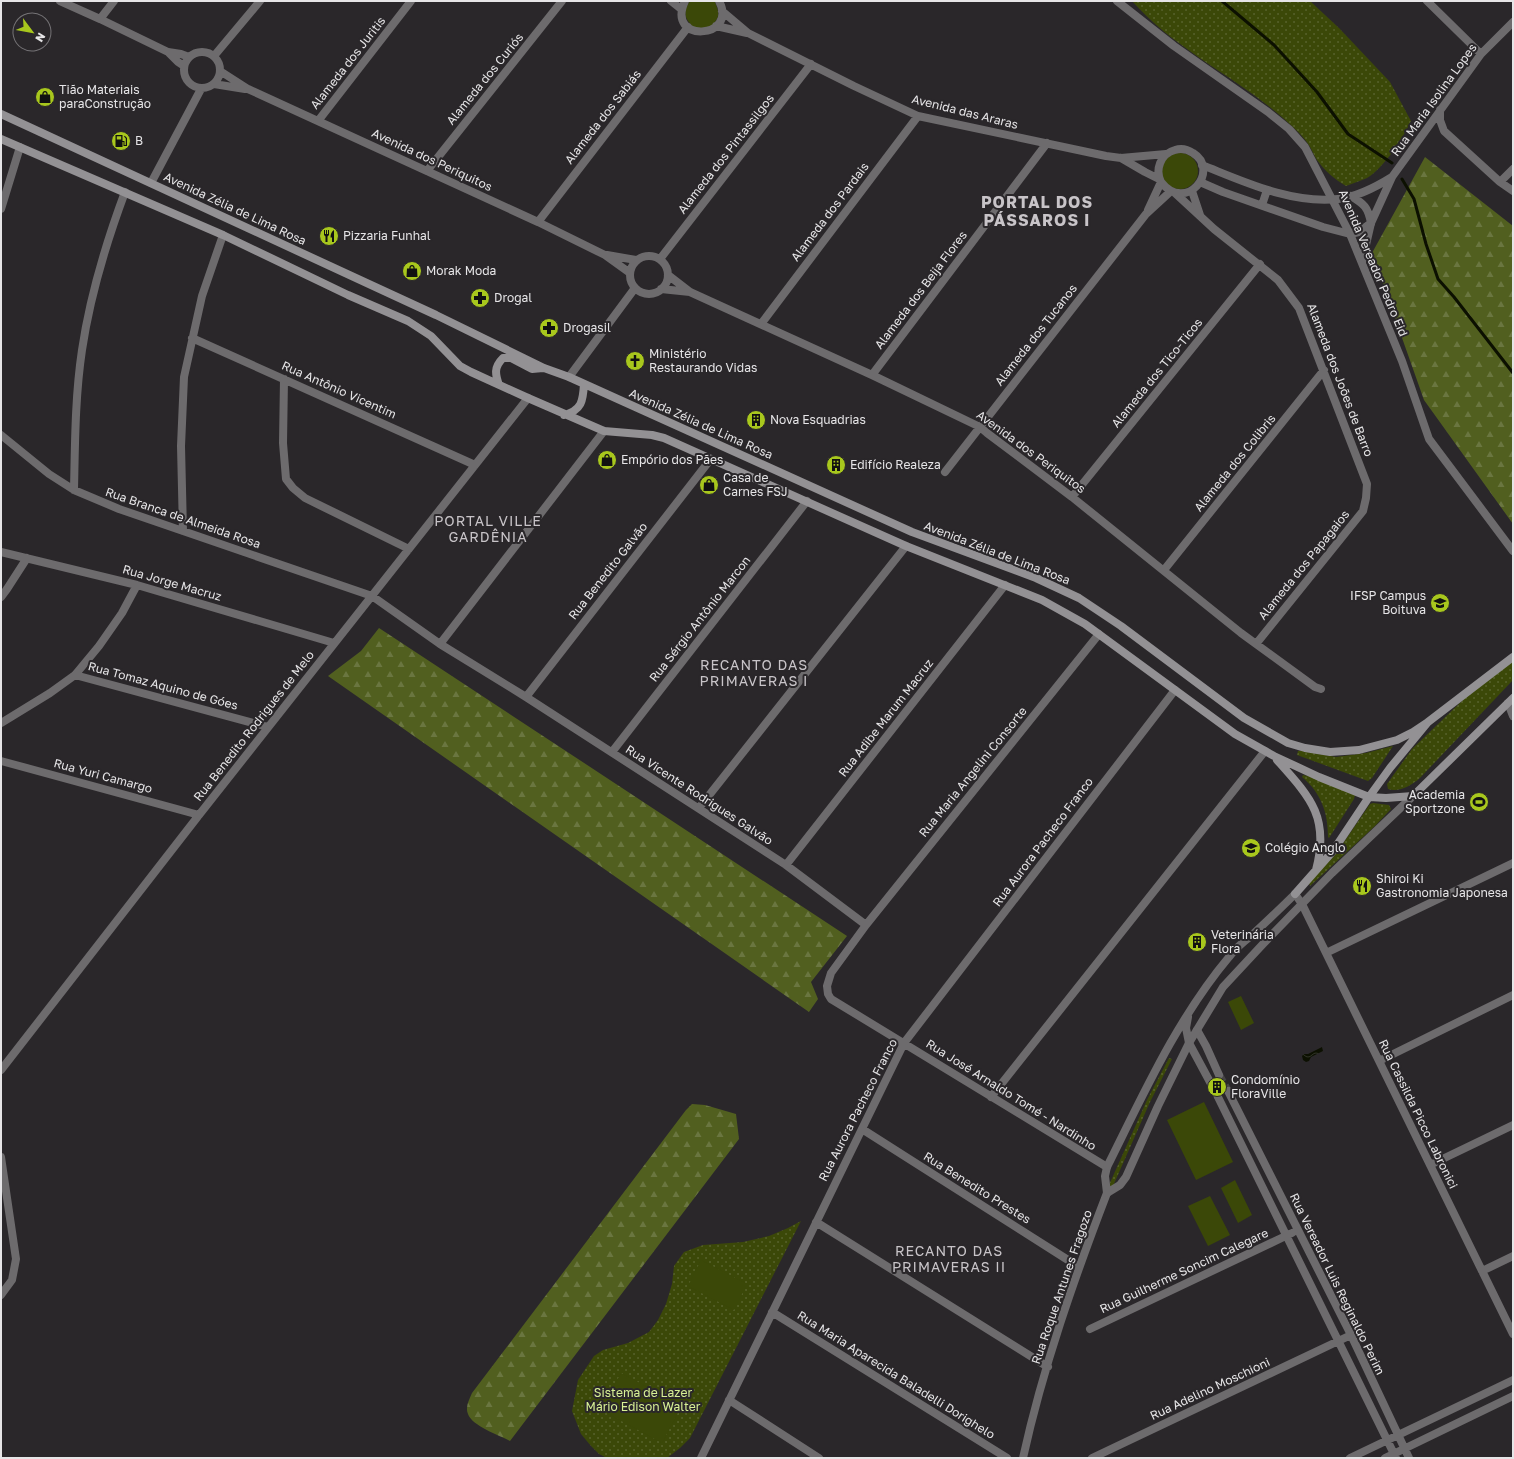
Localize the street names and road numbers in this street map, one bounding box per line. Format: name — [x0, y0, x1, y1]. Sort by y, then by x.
street label: Alameda dos Juritis — [307, 13, 388, 112]
street label: Alameda dos Curiós — [443, 30, 526, 128]
street label: Rua Maria Isolina Lopes — [1388, 40, 1480, 159]
street label: Alameda dos Sabiás — [561, 67, 644, 167]
street label: Alameda dos Pintassilgos — [674, 91, 777, 216]
street label: Avenida das Araras — [910, 91, 1020, 132]
street label: Avenida dos Periquitos — [370, 125, 495, 194]
street label: Alameda dos Pardais — [788, 159, 872, 264]
street label: Avenida Zélia de Lima Rosa — [162, 169, 309, 248]
street label: Avenida Vereador Pedro Eid — [1336, 187, 1411, 339]
street label: Alameda dos Beija Flores — [871, 228, 970, 352]
street label: Alameda dos Tucanos — [991, 281, 1080, 389]
street label: Alameda dos Joões de Barro — [1304, 301, 1377, 459]
street label: Alameda dos Tico-Ticos — [1108, 315, 1205, 430]
street label: Rua Antônio Vicentim — [280, 358, 399, 422]
street label: Avenida Zélia de Lima Rosa — [627, 385, 775, 462]
street label: Avenida dos Periquitos — [974, 407, 1089, 496]
street label: Alameda dos Colibris — [1191, 411, 1279, 514]
street label: Rua Branca de Almeida Rosa — [103, 484, 263, 551]
street label: Alameda dos Papagaios — [1255, 507, 1352, 623]
street label: Avenida Zélia de Lima Rosa — [922, 518, 1072, 587]
street label: Rua Benedito Galvão — [565, 519, 650, 622]
street label: Rua Sérgio Antônio Marcon — [646, 553, 753, 685]
street label: Rua Jorge Macruz — [121, 561, 223, 604]
street label: Rua Benedito Rodrigues de Melo — [190, 647, 317, 804]
street label: Rua Adibe Marum Macruz — [835, 656, 936, 780]
street label: Rua Tomaz Aquino de Góes — [86, 658, 240, 713]
street label: Rua Maria Angelini Consorte — [915, 704, 1030, 840]
street label: Rua Vicente Rodrigues Galvão — [623, 741, 776, 848]
street label: Rua Yuri Camargo — [52, 755, 154, 796]
street label: Rua Aurora Pacheco Franco — [989, 774, 1096, 909]
street label: Rua Aurora Pacheco Franco — [815, 1036, 900, 1184]
street label: Rua José Arnaldo Tomé - Nardinho — [923, 1036, 1099, 1153]
street label: Rua Cassilda Picco Labronici — [1376, 1037, 1461, 1191]
street label: Rua Benedito Prestes — [921, 1148, 1034, 1227]
street label: Rua Vereador Luis Reginaldo Perim — [1287, 1190, 1388, 1377]
street label: Rua Roque Antunes Fragozo — [1028, 1208, 1095, 1366]
street label: Rua Guilherme Soncim Calegare — [1097, 1225, 1270, 1316]
street label: Rua Maria Aparecida Baladelli Dorighelo — [795, 1307, 998, 1442]
street label: Rua Adelino Moschioni — [1147, 1354, 1272, 1423]

